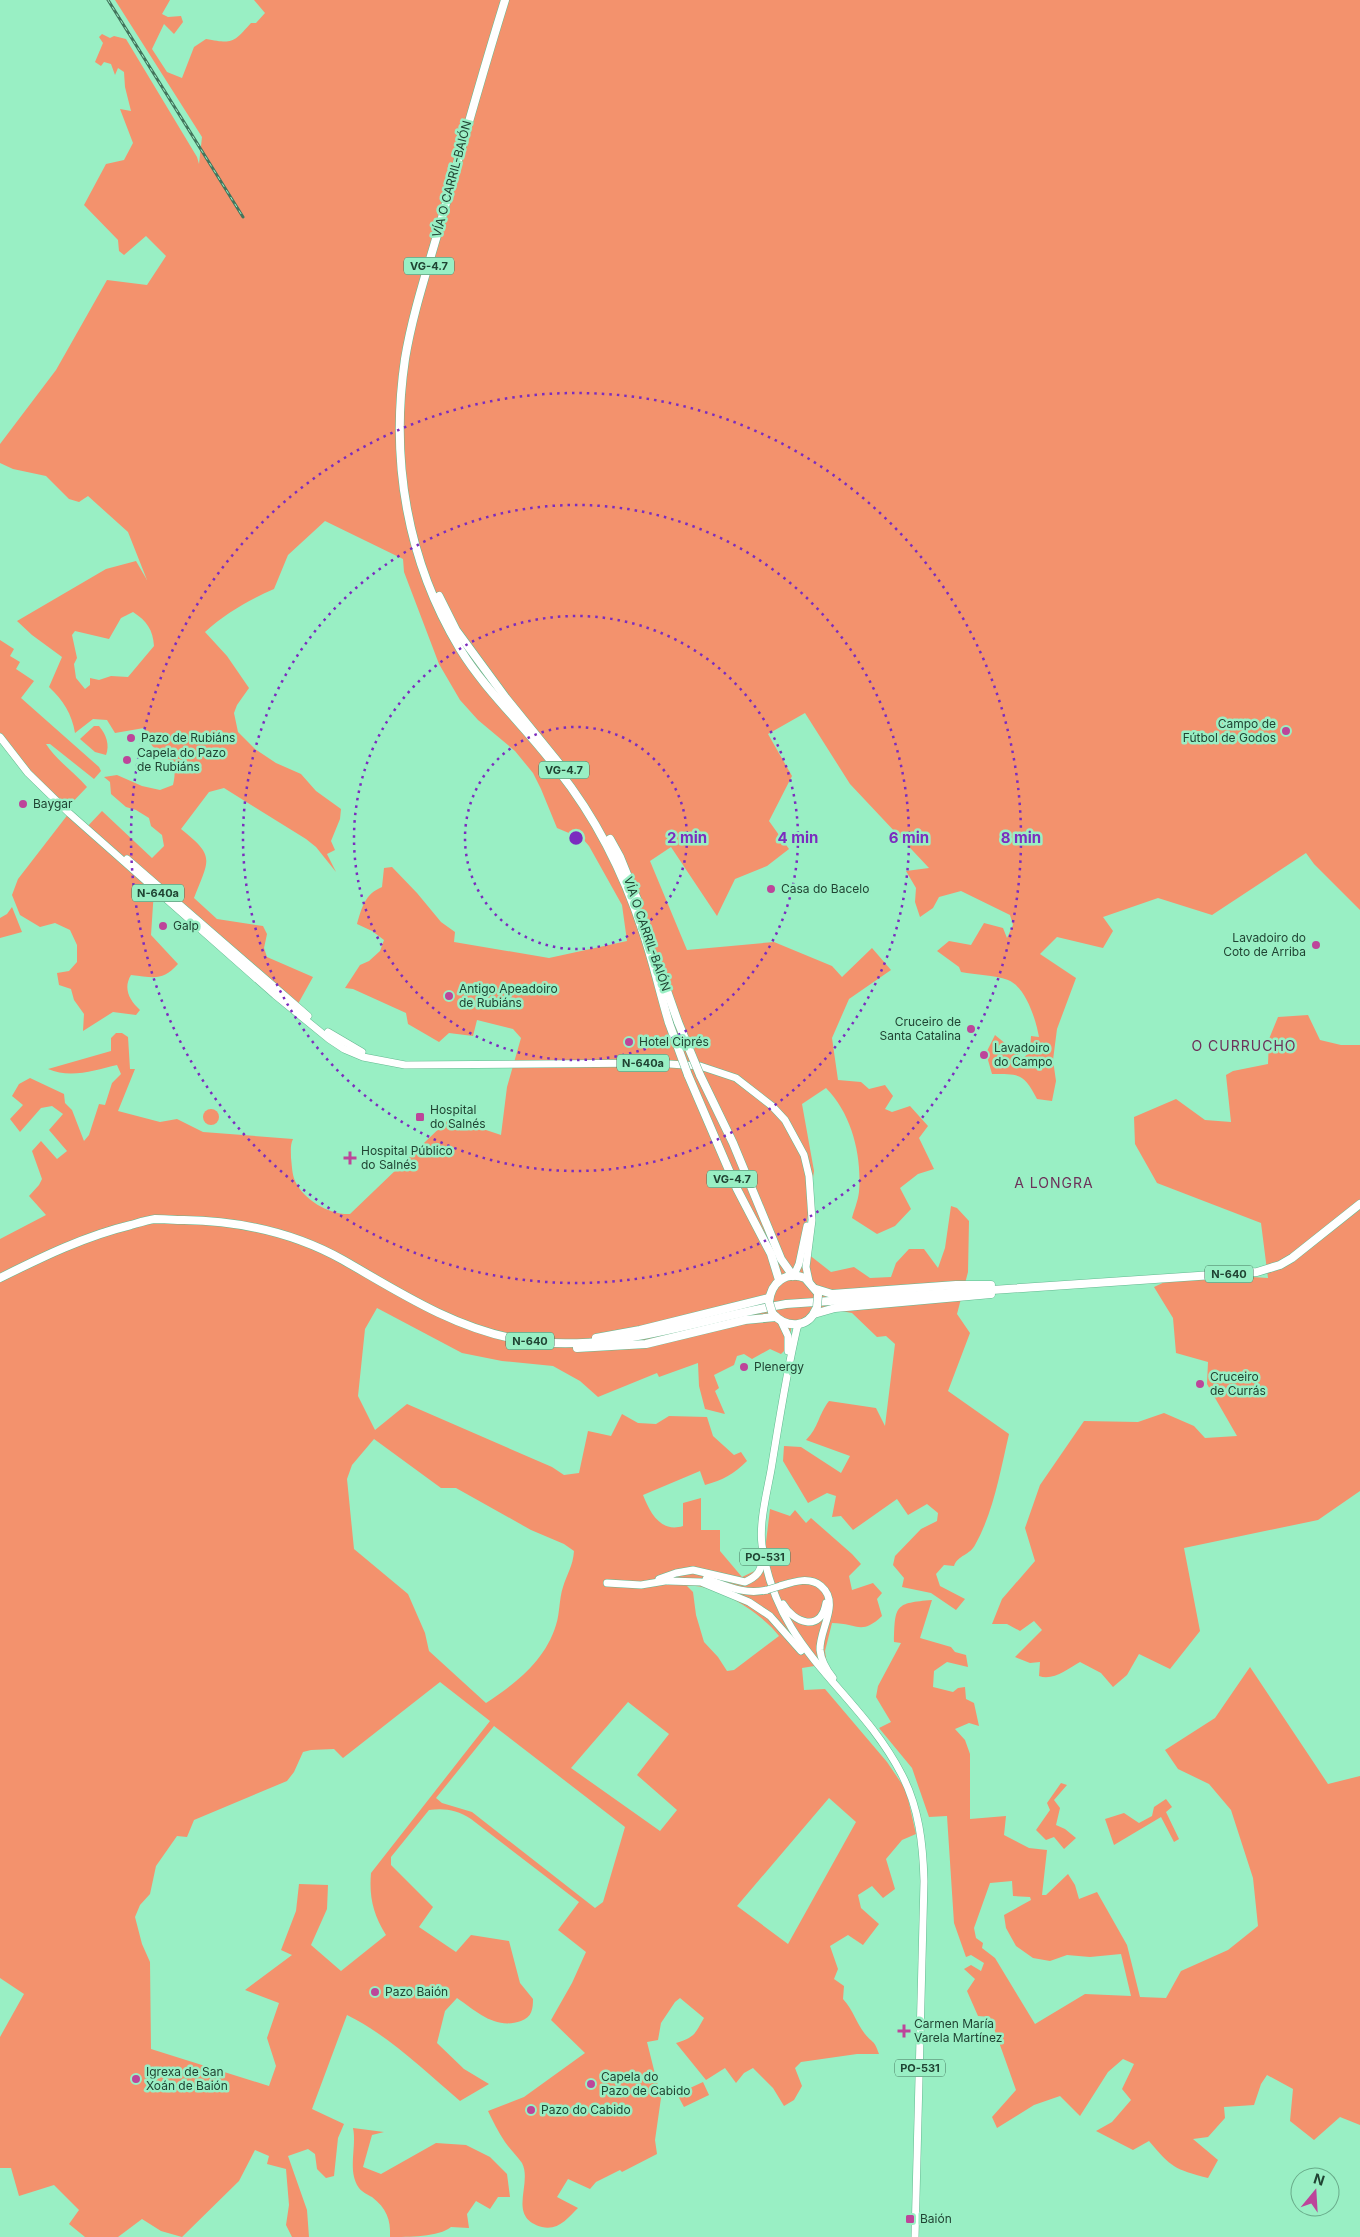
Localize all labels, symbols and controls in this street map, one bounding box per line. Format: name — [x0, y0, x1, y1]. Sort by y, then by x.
street label: VÍA O CARRIL-BAIÓN — [429, 119, 474, 239]
road number: VG-4.7 — [404, 258, 454, 274]
place label: Campo de Fútbol de Godos — [1183, 716, 1276, 745]
marker: Campo de Fútbol de Godos — [1280, 725, 1292, 737]
place label: Pazo de Rubiáns — [141, 730, 235, 745]
marker: Pazo de Rubiáns — [125, 732, 137, 744]
place label: Capela do Pazo de Rubiáns — [137, 745, 226, 774]
marker: Capela do Pazo de Rubiáns — [121, 754, 133, 766]
road number: VG-4.7 — [539, 762, 589, 778]
place label: Baygar — [33, 796, 73, 811]
marker: Baygar — [17, 798, 29, 810]
text: 2 min — [667, 828, 707, 847]
text: 4 min — [778, 828, 818, 847]
text: 6 min — [889, 828, 929, 847]
text: 8 min — [1001, 828, 1041, 847]
centre of rings — [567, 829, 585, 847]
street label: VÍA O CARRIL-BAIÓN — [621, 875, 674, 993]
place label: Casa do Bacelo — [781, 881, 869, 896]
marker: Casa do Bacelo — [765, 883, 777, 895]
road number: N-640a — [132, 884, 184, 901]
place label: Galp — [173, 918, 199, 933]
marker: Galp — [157, 920, 169, 932]
place label: Lavadoiro do Coto de Arriba — [1223, 930, 1306, 959]
marker: Lavadoiro do Coto de Arriba — [1310, 939, 1322, 951]
place label: Antigo Apeadoiro de Rubiáns — [459, 981, 558, 1010]
marker: Antigo Apeadoiro de Rubiáns — [443, 990, 455, 1002]
place label: Cruceiro de Santa Catalina — [880, 1014, 961, 1043]
marker: Cruceiro de Santa Catalina — [965, 1023, 977, 1035]
place label: Hotel Ciprés — [639, 1034, 709, 1049]
marker: Hotel Ciprés — [623, 1036, 635, 1048]
district label: O CURRUCHO — [1191, 1037, 1297, 1054]
place label: Lavadoiro do Campo — [994, 1040, 1052, 1069]
marker: Lavadoiro do Campo — [978, 1049, 990, 1061]
road number: N-640a — [617, 1054, 669, 1072]
place label: Hospital do Salnés — [430, 1102, 486, 1131]
marker: Hospital do Salnés — [414, 1111, 426, 1123]
place label: Hospital Público do Salnés — [361, 1143, 453, 1172]
marker: Hospital Público do Salnés — [343, 1151, 357, 1165]
road number: VG-4.7 — [707, 1170, 757, 1188]
district label: A LONGRA — [1014, 1174, 1094, 1191]
road number: N-640 — [1205, 1266, 1253, 1282]
road number: N-640 — [506, 1332, 554, 1350]
place label: Plenergy — [754, 1359, 804, 1374]
marker: Plenergy — [738, 1361, 750, 1373]
place label: Cruceiro de Currás — [1210, 1369, 1266, 1398]
marker: Cruceiro de Currás — [1194, 1378, 1206, 1390]
road number: PO-531 — [740, 1548, 790, 1565]
place label: Pazo Baión — [385, 1984, 448, 1999]
marker: Pazo Baión — [369, 1986, 381, 1998]
place label: Carmen María Varela Martínez — [914, 2016, 1002, 2045]
marker: Carmen María Varela Martínez — [898, 2025, 910, 2037]
road number: PO-531 — [895, 2060, 945, 2076]
place label: Igrexa de San Xoán de Baión — [146, 2064, 228, 2093]
place label: Capela do Pazo de Cabido — [601, 2069, 690, 2098]
marker: Igrexa de San Xoán de Baión — [130, 2073, 142, 2085]
marker: Capela do Pazo de Cabido — [585, 2078, 597, 2090]
place label: Pazo do Cabido — [541, 2102, 631, 2117]
marker: Pazo do Cabido — [525, 2104, 537, 2116]
north arrow — [1290, 2167, 1340, 2217]
text: N — [1311, 2169, 1327, 2189]
place label: Baión — [920, 2211, 952, 2226]
marker: Baión — [904, 2213, 916, 2225]

